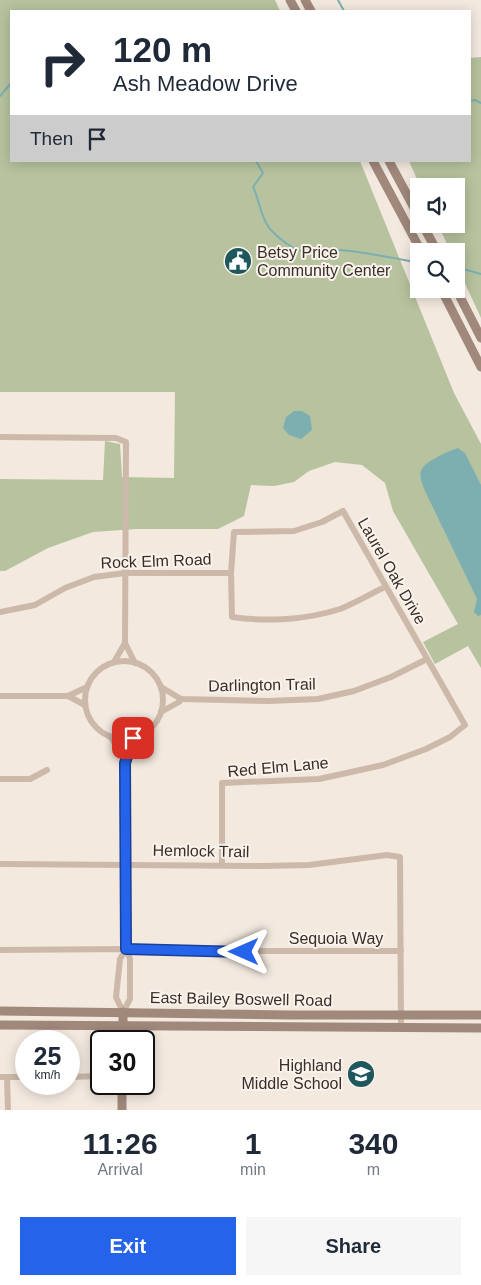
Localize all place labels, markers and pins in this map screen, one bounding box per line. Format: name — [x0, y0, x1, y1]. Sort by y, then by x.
place label: Betsy Price Community Center — [257, 244, 391, 279]
public building icon: Betsy Price Community Center — [223, 246, 253, 276]
pin — [112, 717, 154, 759]
place label: Highland Middle School — [242, 1057, 342, 1092]
school or university icon: Highland Middle School — [346, 1059, 376, 1089]

